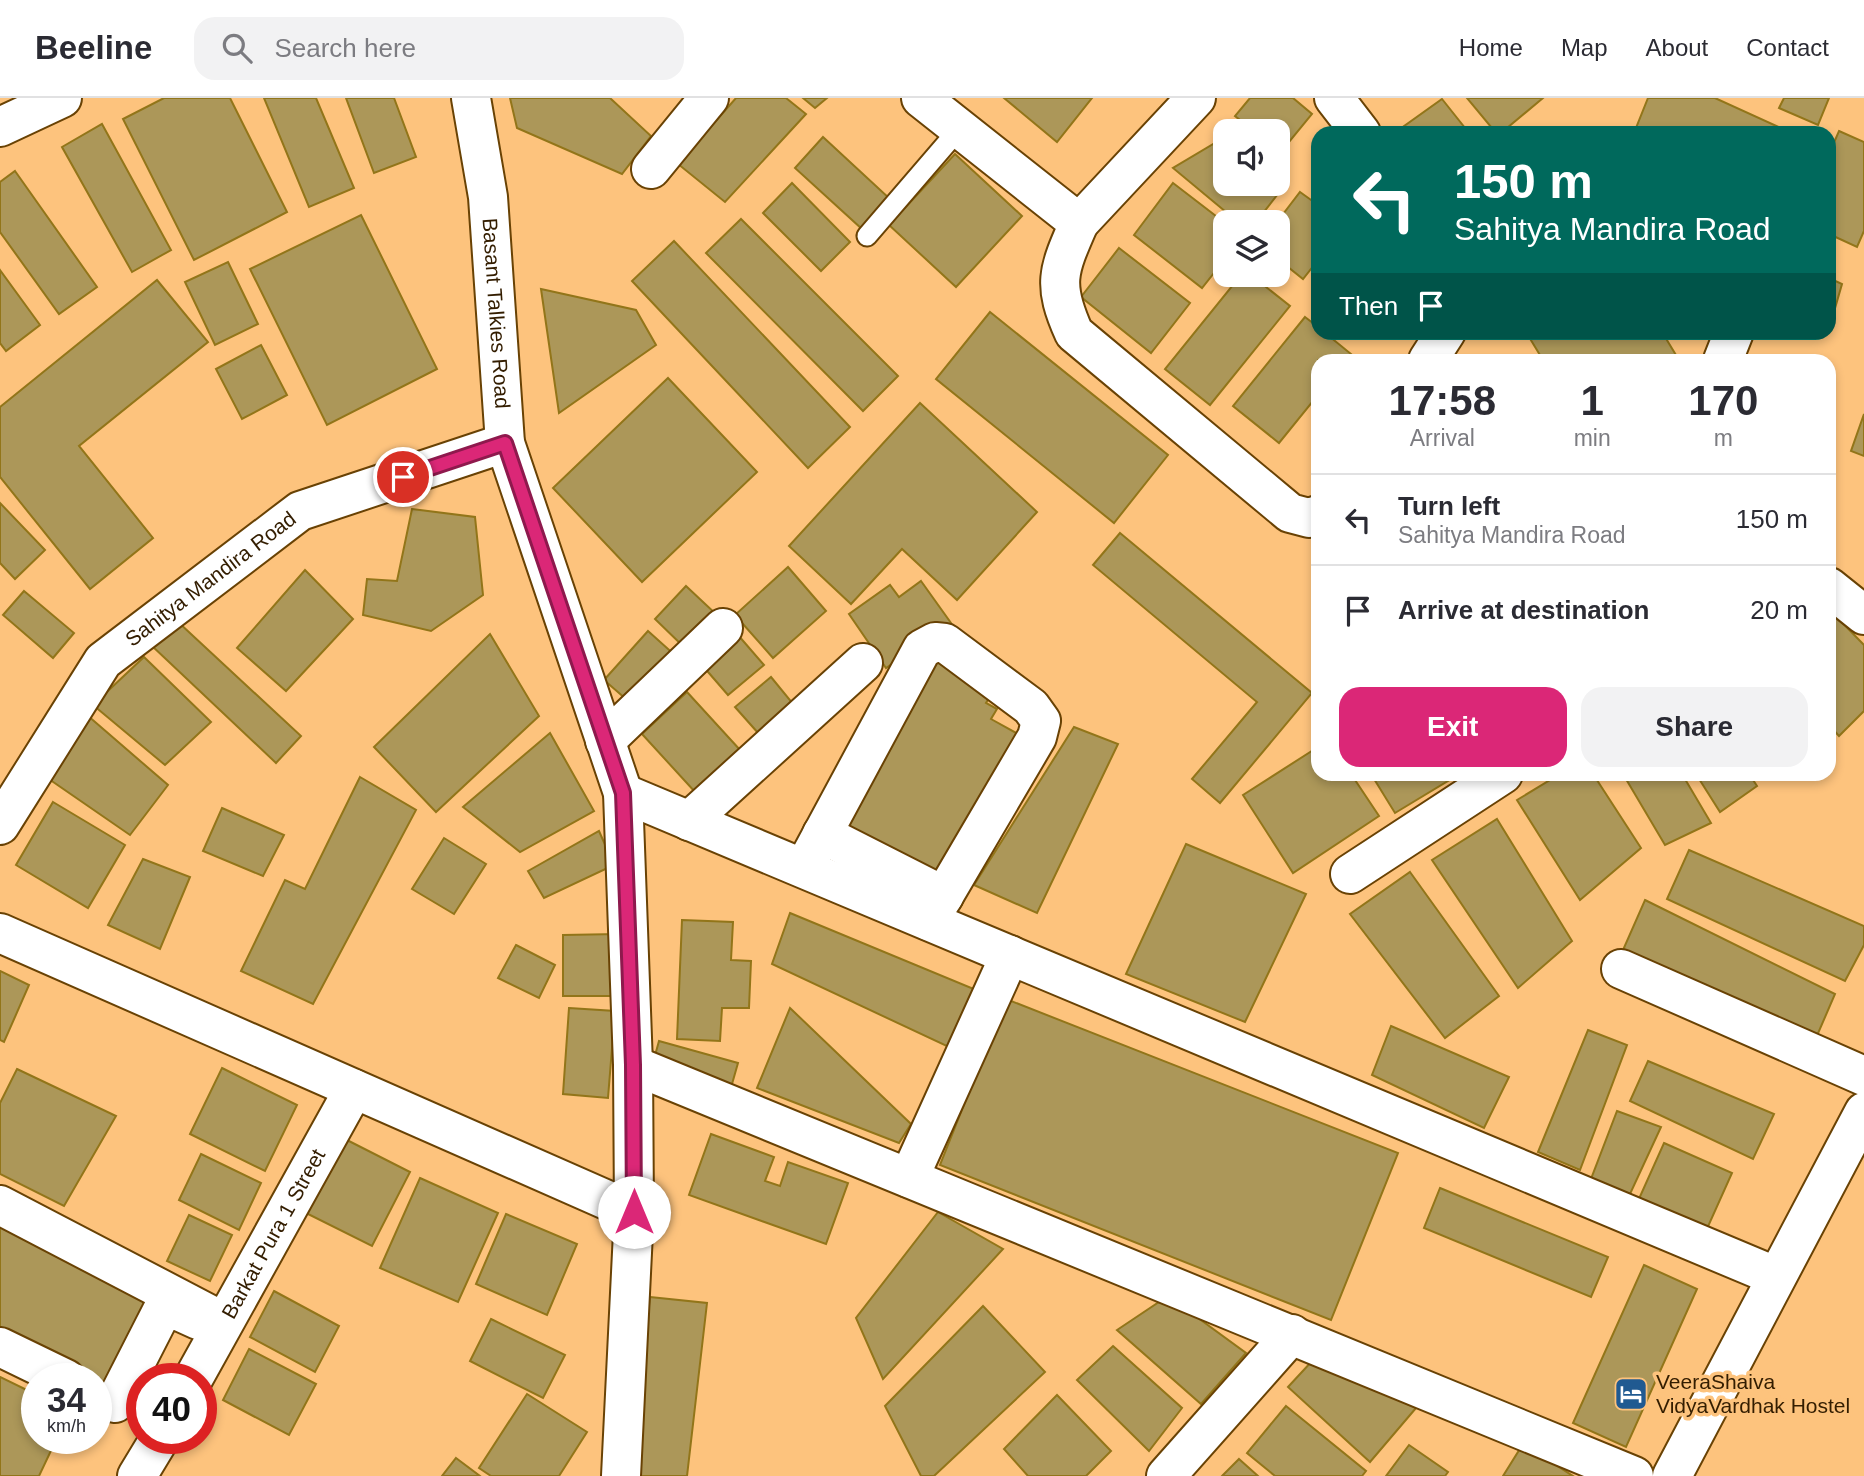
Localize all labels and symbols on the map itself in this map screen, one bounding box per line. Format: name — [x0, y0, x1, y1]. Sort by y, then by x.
street label: Basant Talkies Road — [478, 217, 515, 409]
pin — [373, 447, 433, 507]
street label: Sahitya Mandira Road — [121, 506, 300, 651]
street label: Barkat Pura 1 Street — [217, 1145, 329, 1322]
position arrow — [597, 1175, 671, 1249]
speed limit sign: 40 — [126, 1363, 217, 1454]
place label: VeeraShaiva VidyaVardhak Hostel — [1656, 1370, 1850, 1417]
hotel icon: VeeraShaiva VidyaVardhak Hostel — [1612, 1375, 1650, 1413]

